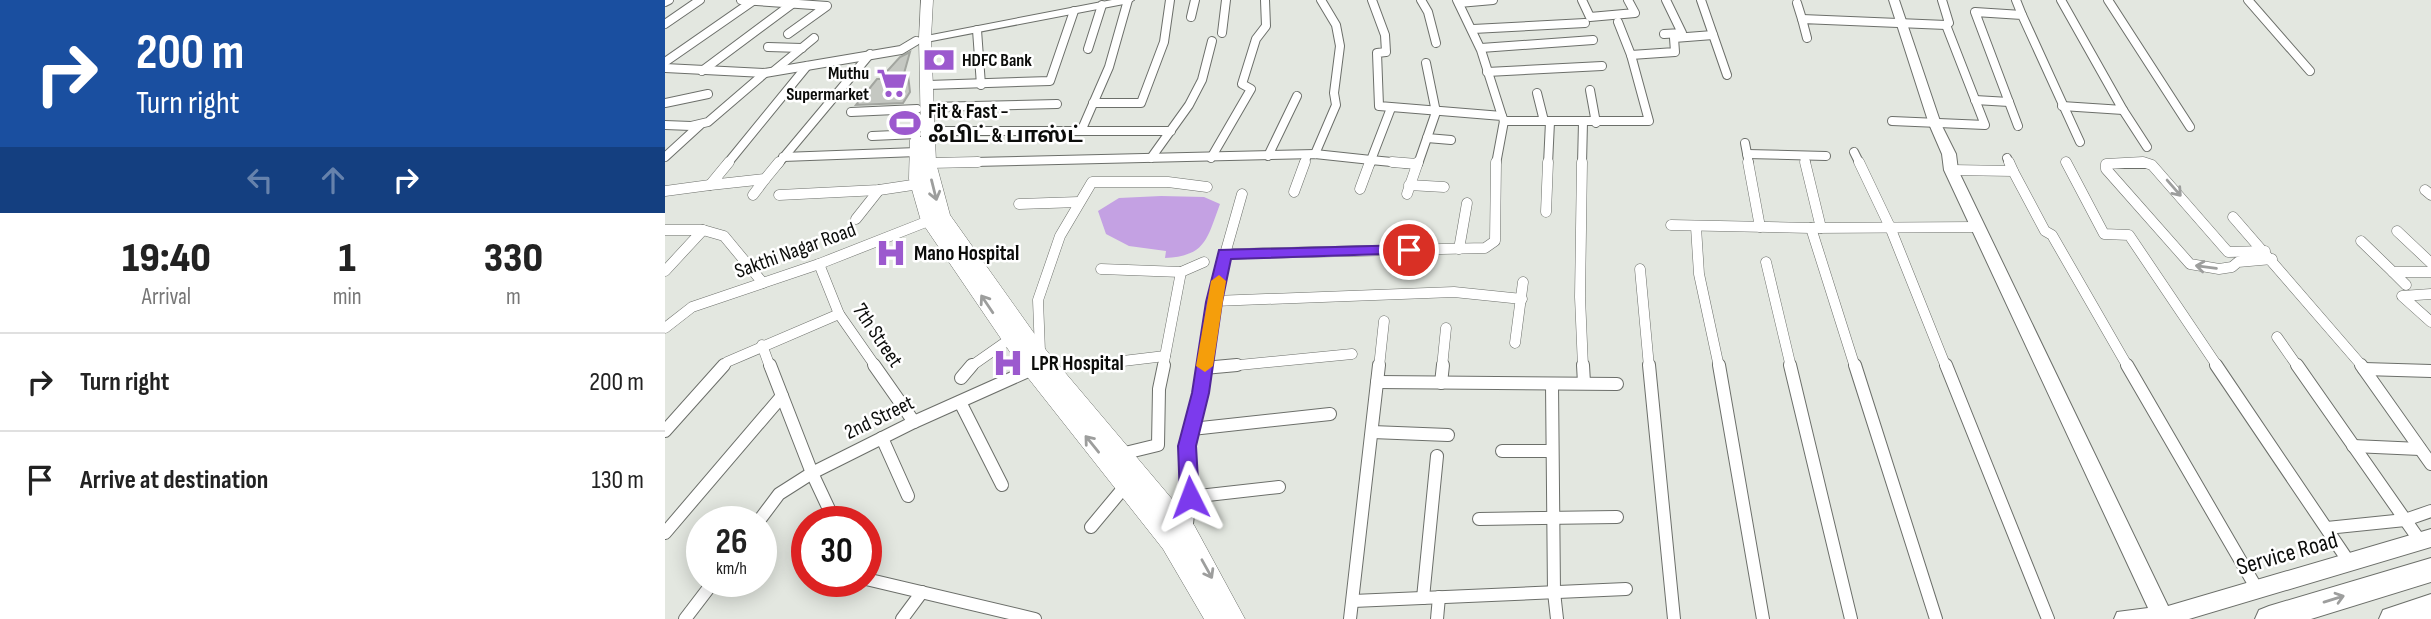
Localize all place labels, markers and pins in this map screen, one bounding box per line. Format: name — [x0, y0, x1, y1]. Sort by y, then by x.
bank icon: HDFC Bank — [922, 43, 956, 77]
place label: HDFC Bank — [962, 50, 1032, 71]
place label: Muthu Supermarket — [786, 63, 869, 105]
supermarket icon: Muthu Supermarket — [875, 66, 909, 100]
place label: Fit & Fast - ஃபிட் & பாஸ்ட் — [928, 99, 1083, 148]
sports icon: Fit & Fast - ஃபிட் & பாஸ்ட் — [888, 106, 922, 140]
pin — [1379, 220, 1439, 280]
hospital icon: Mano Hospital — [874, 236, 908, 270]
place label: Mano Hospital — [914, 241, 1019, 266]
hospital icon: LPR Hospital — [991, 346, 1025, 380]
place label: LPR Hospital — [1031, 351, 1124, 376]

